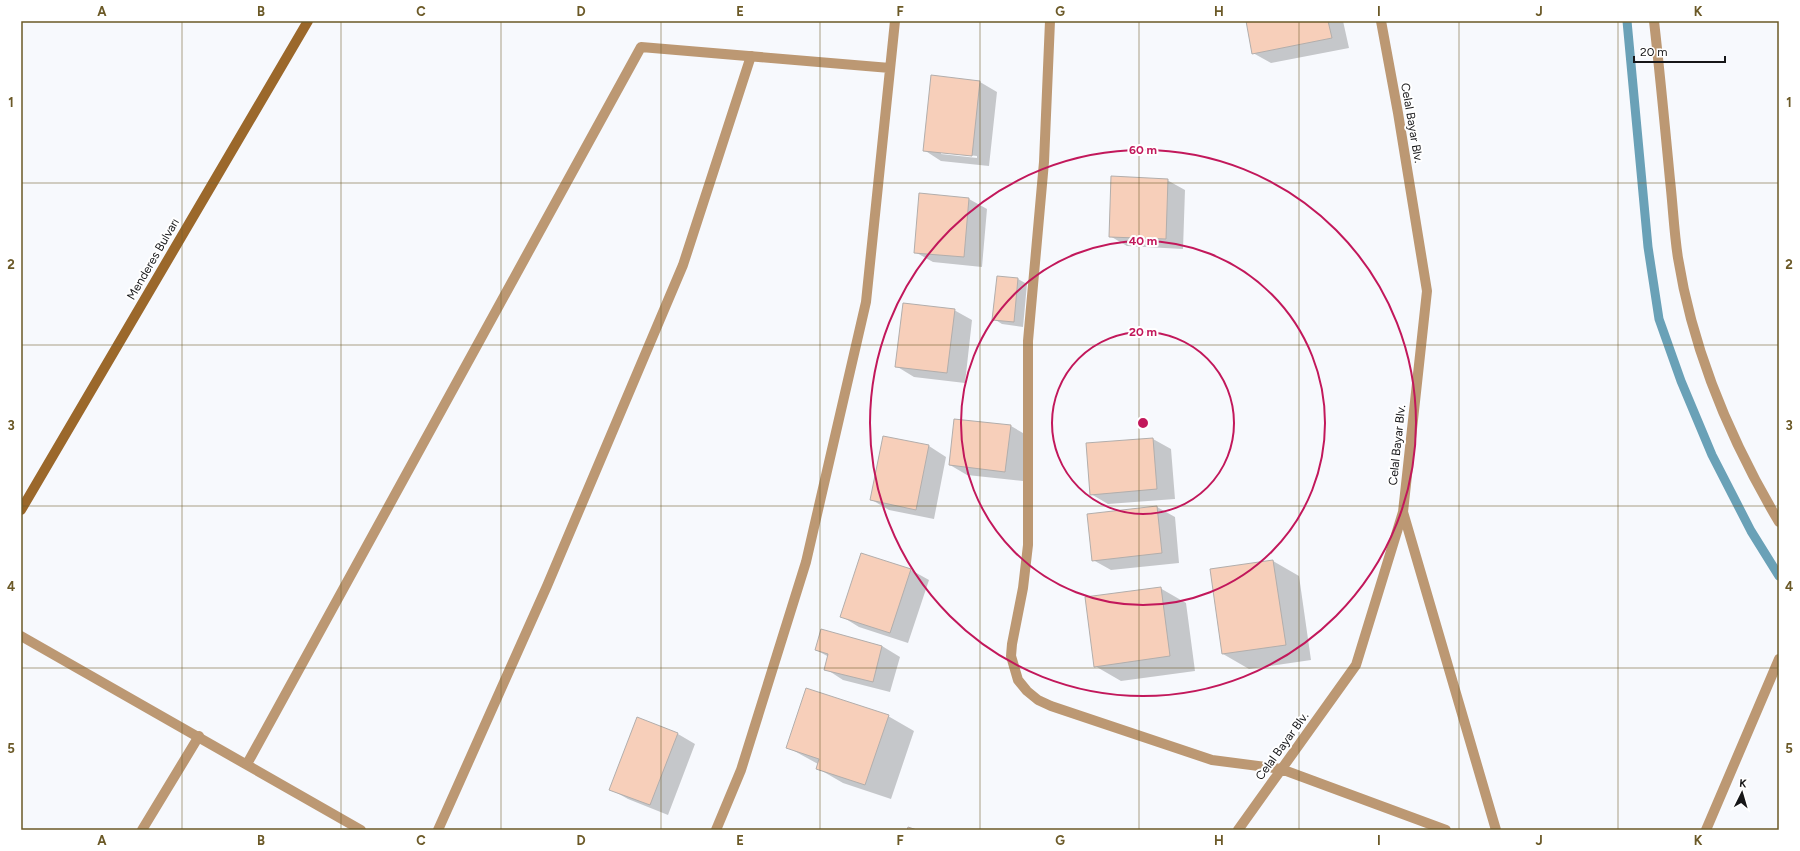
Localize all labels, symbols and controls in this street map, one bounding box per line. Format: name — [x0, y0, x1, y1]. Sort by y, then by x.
text: A — [97, 4, 107, 19]
text: B — [257, 4, 265, 19]
text: C — [416, 4, 426, 19]
text: D — [576, 4, 586, 19]
text: E — [736, 4, 744, 19]
text: F — [896, 4, 904, 19]
text: G — [1055, 4, 1065, 19]
text: H — [1214, 4, 1224, 19]
text: I — [1377, 4, 1381, 19]
text: J — [1535, 4, 1543, 19]
text: K — [1694, 4, 1703, 19]
scale bar — [1634, 38, 1725, 64]
text: 20 m — [1640, 45, 1668, 59]
street label: Celal Bayar Blv. — [1398, 82, 1426, 164]
text: 1 — [8, 95, 14, 110]
text: 1 — [1786, 95, 1792, 110]
text: 60 m — [1129, 143, 1157, 157]
street label: Menderes Bulvarı — [124, 216, 182, 302]
text: 40 m — [1129, 234, 1157, 248]
text: 2 — [7, 257, 15, 272]
text: 2 — [1785, 257, 1793, 272]
text: 20 m — [1129, 325, 1157, 339]
street label: Celal Bayar Blv. — [1386, 404, 1408, 486]
centre of rings — [1136, 416, 1150, 430]
text: 3 — [7, 418, 15, 433]
text: 3 — [1785, 418, 1793, 433]
text: 4 — [7, 579, 15, 594]
text: 4 — [1785, 579, 1793, 594]
street label: Celal Bayar Blv. — [1253, 709, 1311, 783]
text: 5 — [7, 741, 15, 756]
text: 5 — [1785, 741, 1793, 756]
north arrow — [1722, 773, 1762, 813]
text: K — [1739, 777, 1748, 790]
text: A — [97, 833, 107, 848]
text: B — [257, 833, 265, 848]
text: C — [416, 833, 426, 848]
text: D — [576, 833, 586, 848]
text: E — [736, 833, 744, 848]
text: F — [896, 833, 904, 848]
text: G — [1055, 833, 1065, 848]
text: H — [1214, 833, 1224, 848]
text: I — [1377, 833, 1381, 848]
text: J — [1535, 833, 1543, 848]
text: K — [1694, 833, 1703, 848]

